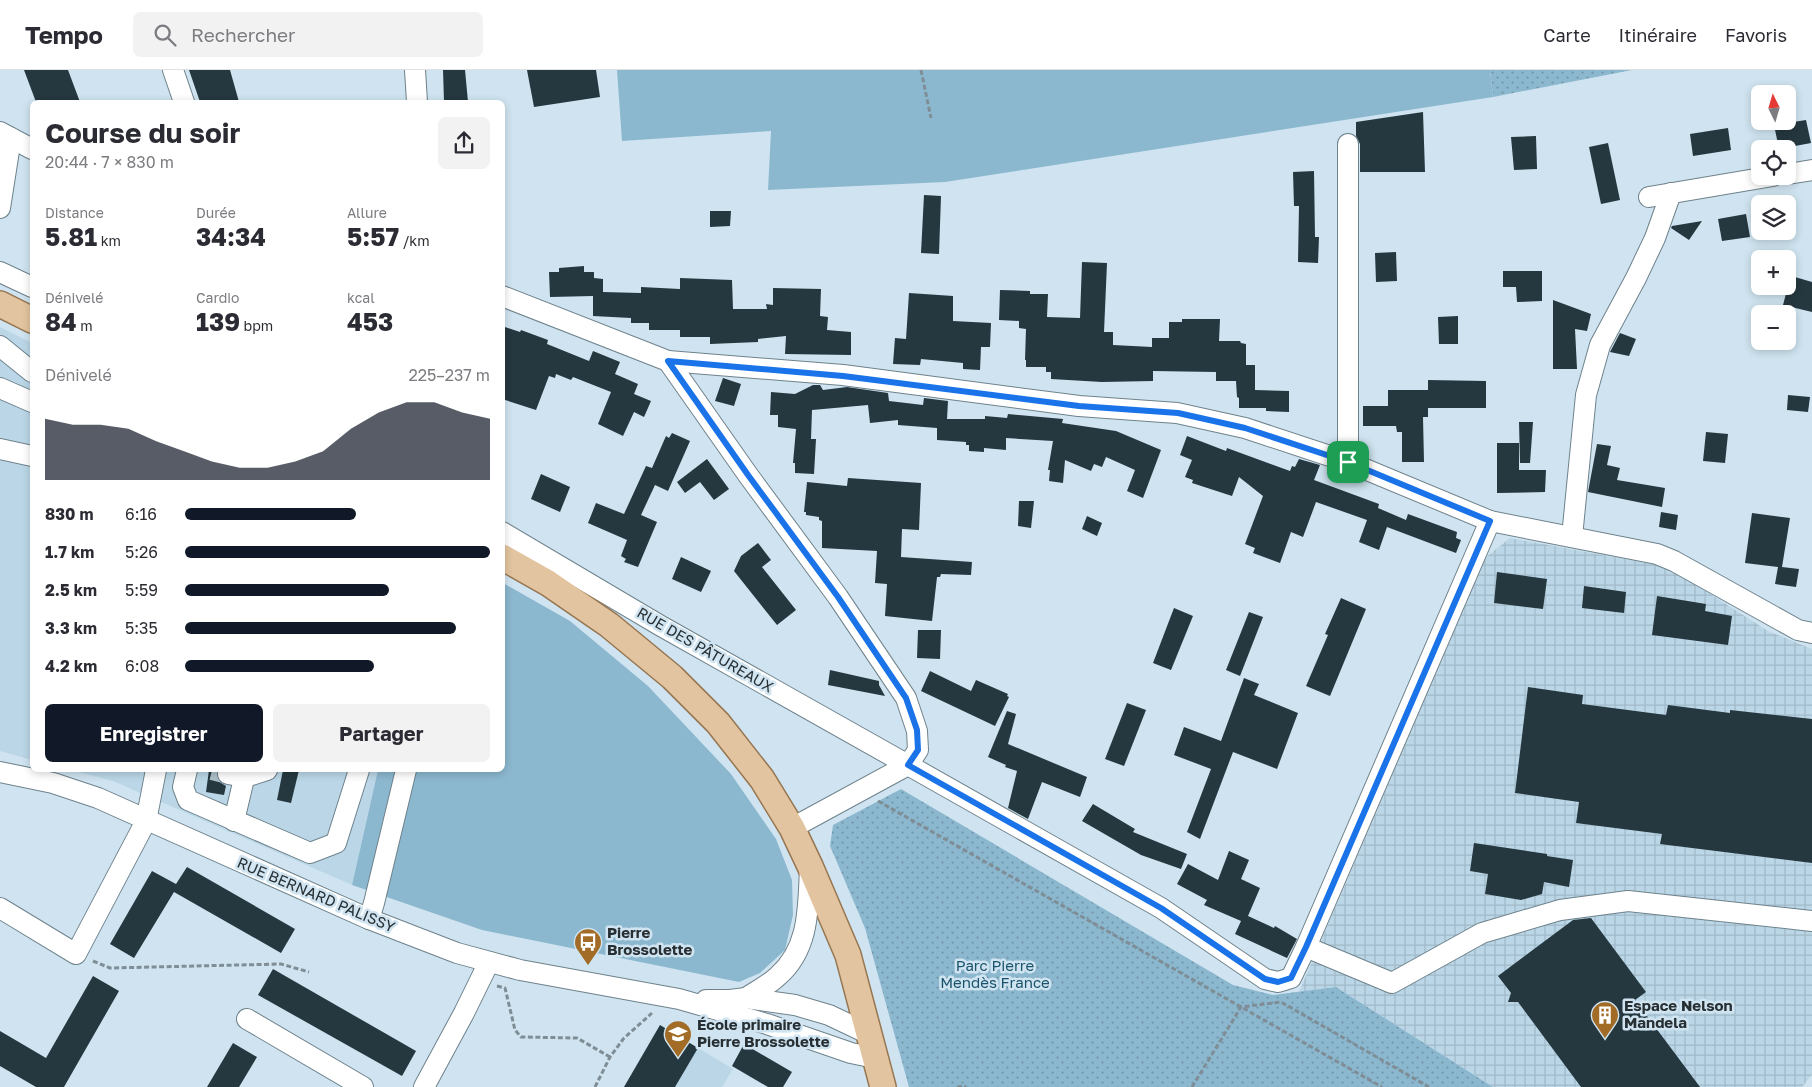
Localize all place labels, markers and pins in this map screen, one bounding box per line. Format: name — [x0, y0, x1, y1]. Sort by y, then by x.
pin — [1327, 441, 1369, 483]
place label: Pierre Brossolette — [607, 923, 693, 958]
bus stop icon: Pierre Brossolette — [573, 927, 603, 966]
place label: Espace Nelson Mandela — [1624, 996, 1733, 1031]
building icon: Espace Nelson Mandela — [1590, 1000, 1620, 1039]
place label: École primaire Pierre Brossolette — [697, 1015, 830, 1050]
school or university icon: École primaire Pierre Brossolette — [663, 1019, 693, 1058]

